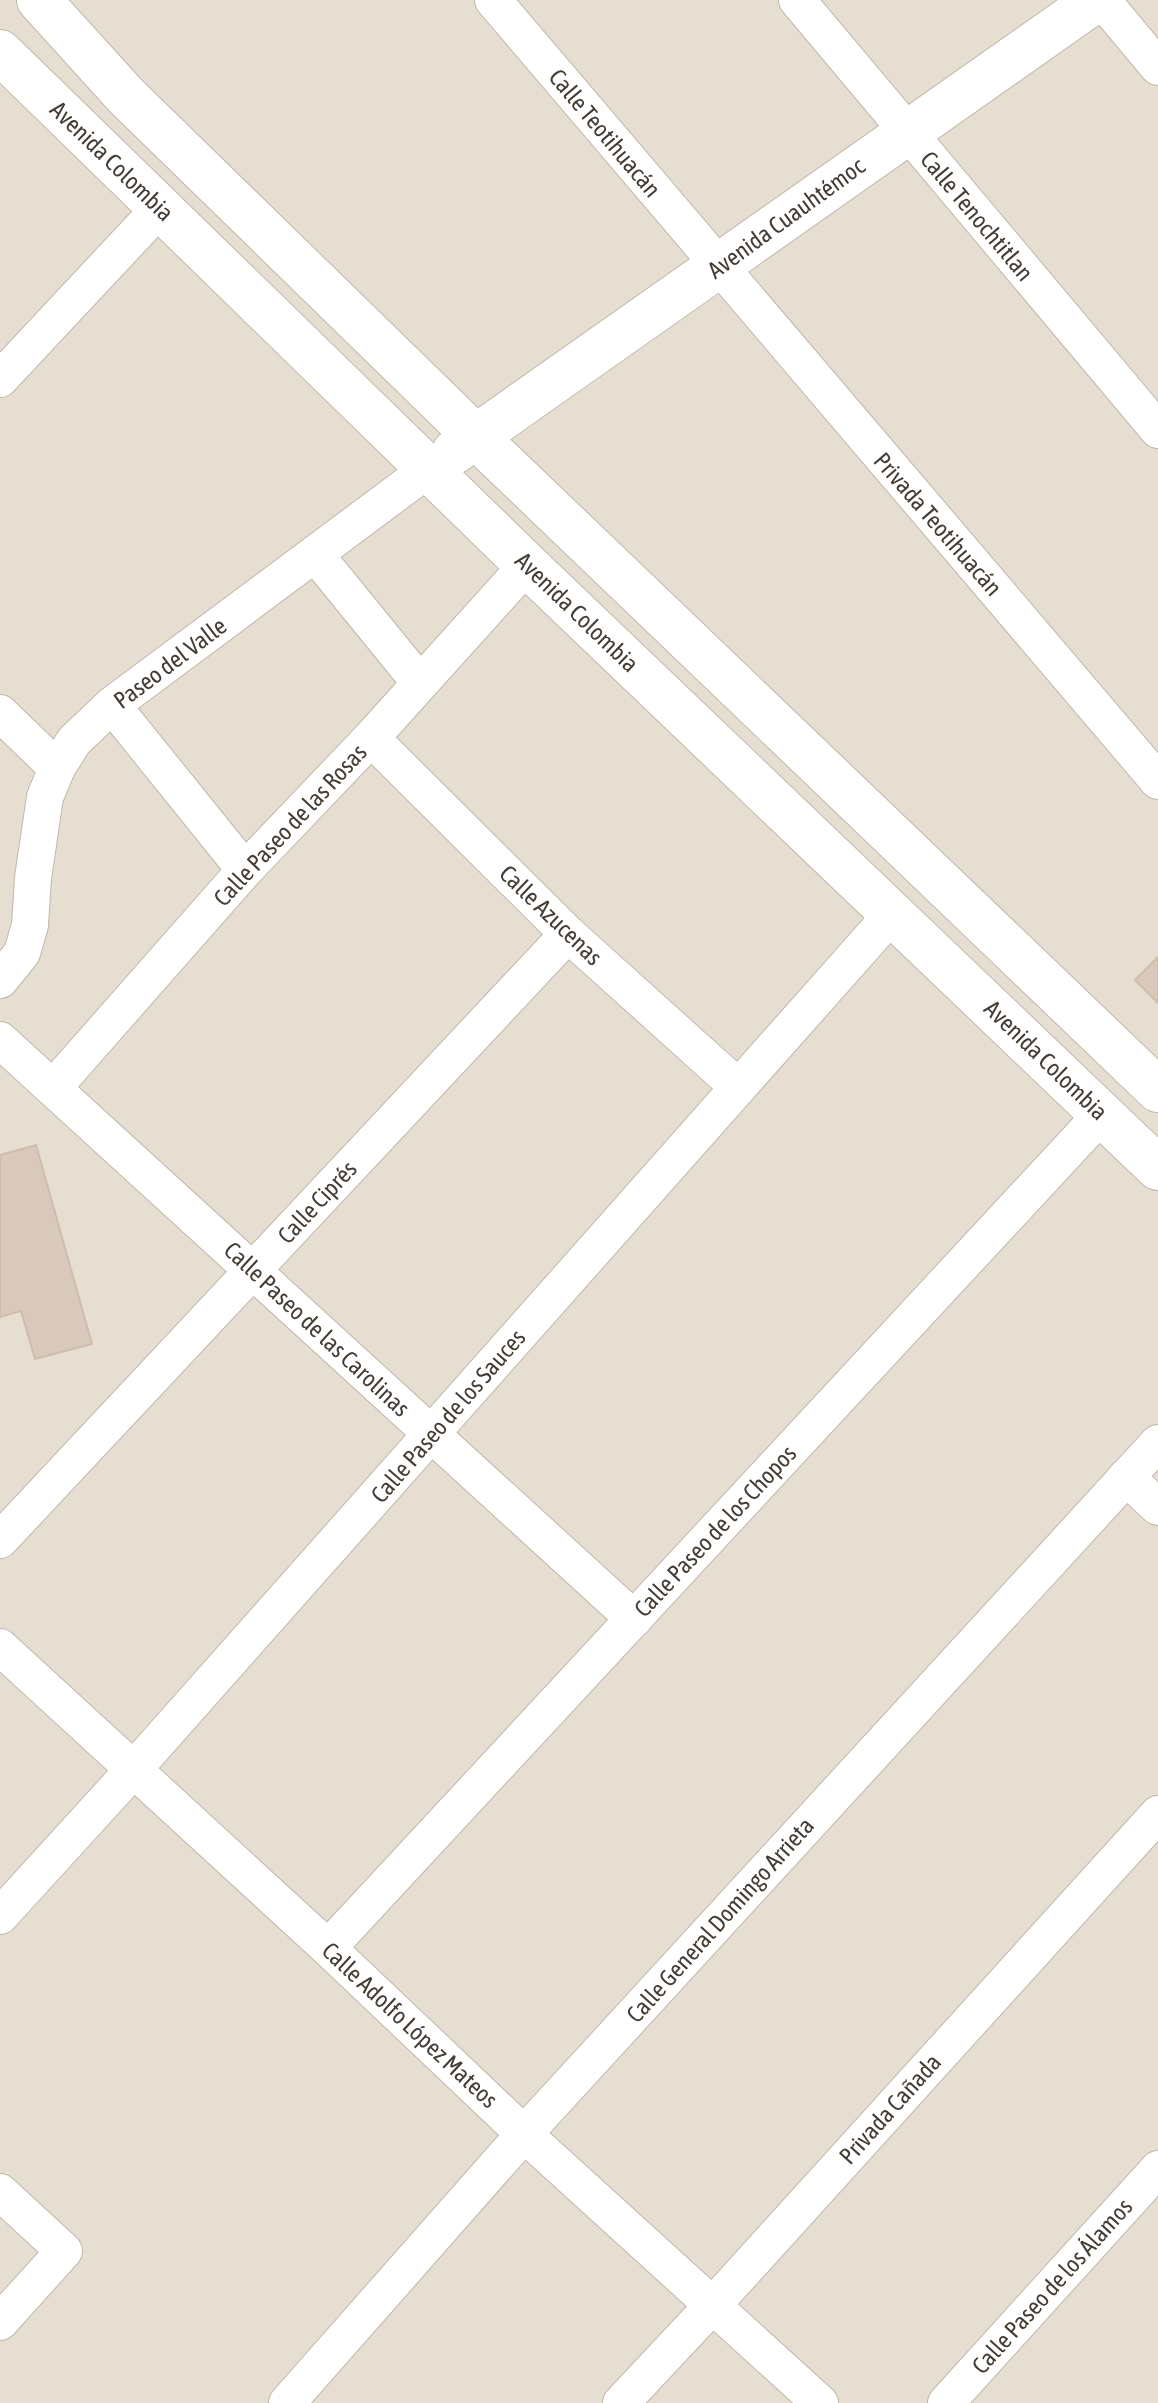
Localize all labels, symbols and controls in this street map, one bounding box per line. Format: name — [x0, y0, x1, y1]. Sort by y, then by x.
street label: Calle Teotihuacán — [544, 64, 666, 202]
street label: Avenida Colombia — [45, 96, 179, 226]
street label: Calle Tenochtitlan — [915, 146, 1039, 286]
street label: Avenida Cuauhtémoc — [702, 152, 870, 284]
street label: Privada Teotihuacán — [869, 447, 1007, 601]
street label: Avenida Colombia — [510, 547, 644, 677]
street label: Paseo del Valle — [108, 612, 232, 714]
street label: Calle Paseo de las Rosas — [208, 739, 372, 911]
street label: Calle Azucenas — [494, 860, 608, 970]
street label: Avenida Colombia — [979, 995, 1113, 1125]
street label: Calle Ciprés — [272, 1155, 362, 1249]
street label: Calle Paseo de las Carolinas — [219, 1236, 415, 1422]
street label: Calle Paseo de los Sauces — [365, 1324, 531, 1508]
street label: Calle Paseo de los Chopos — [629, 1440, 801, 1622]
street label: Calle General Domingo Arrieta — [621, 1812, 819, 2028]
street label: Calle Adolfo López Mateos — [317, 1937, 503, 2113]
street label: Privada Cañada — [834, 2049, 946, 2169]
street label: Calle Paseo de los Álamos — [966, 2193, 1138, 2379]

